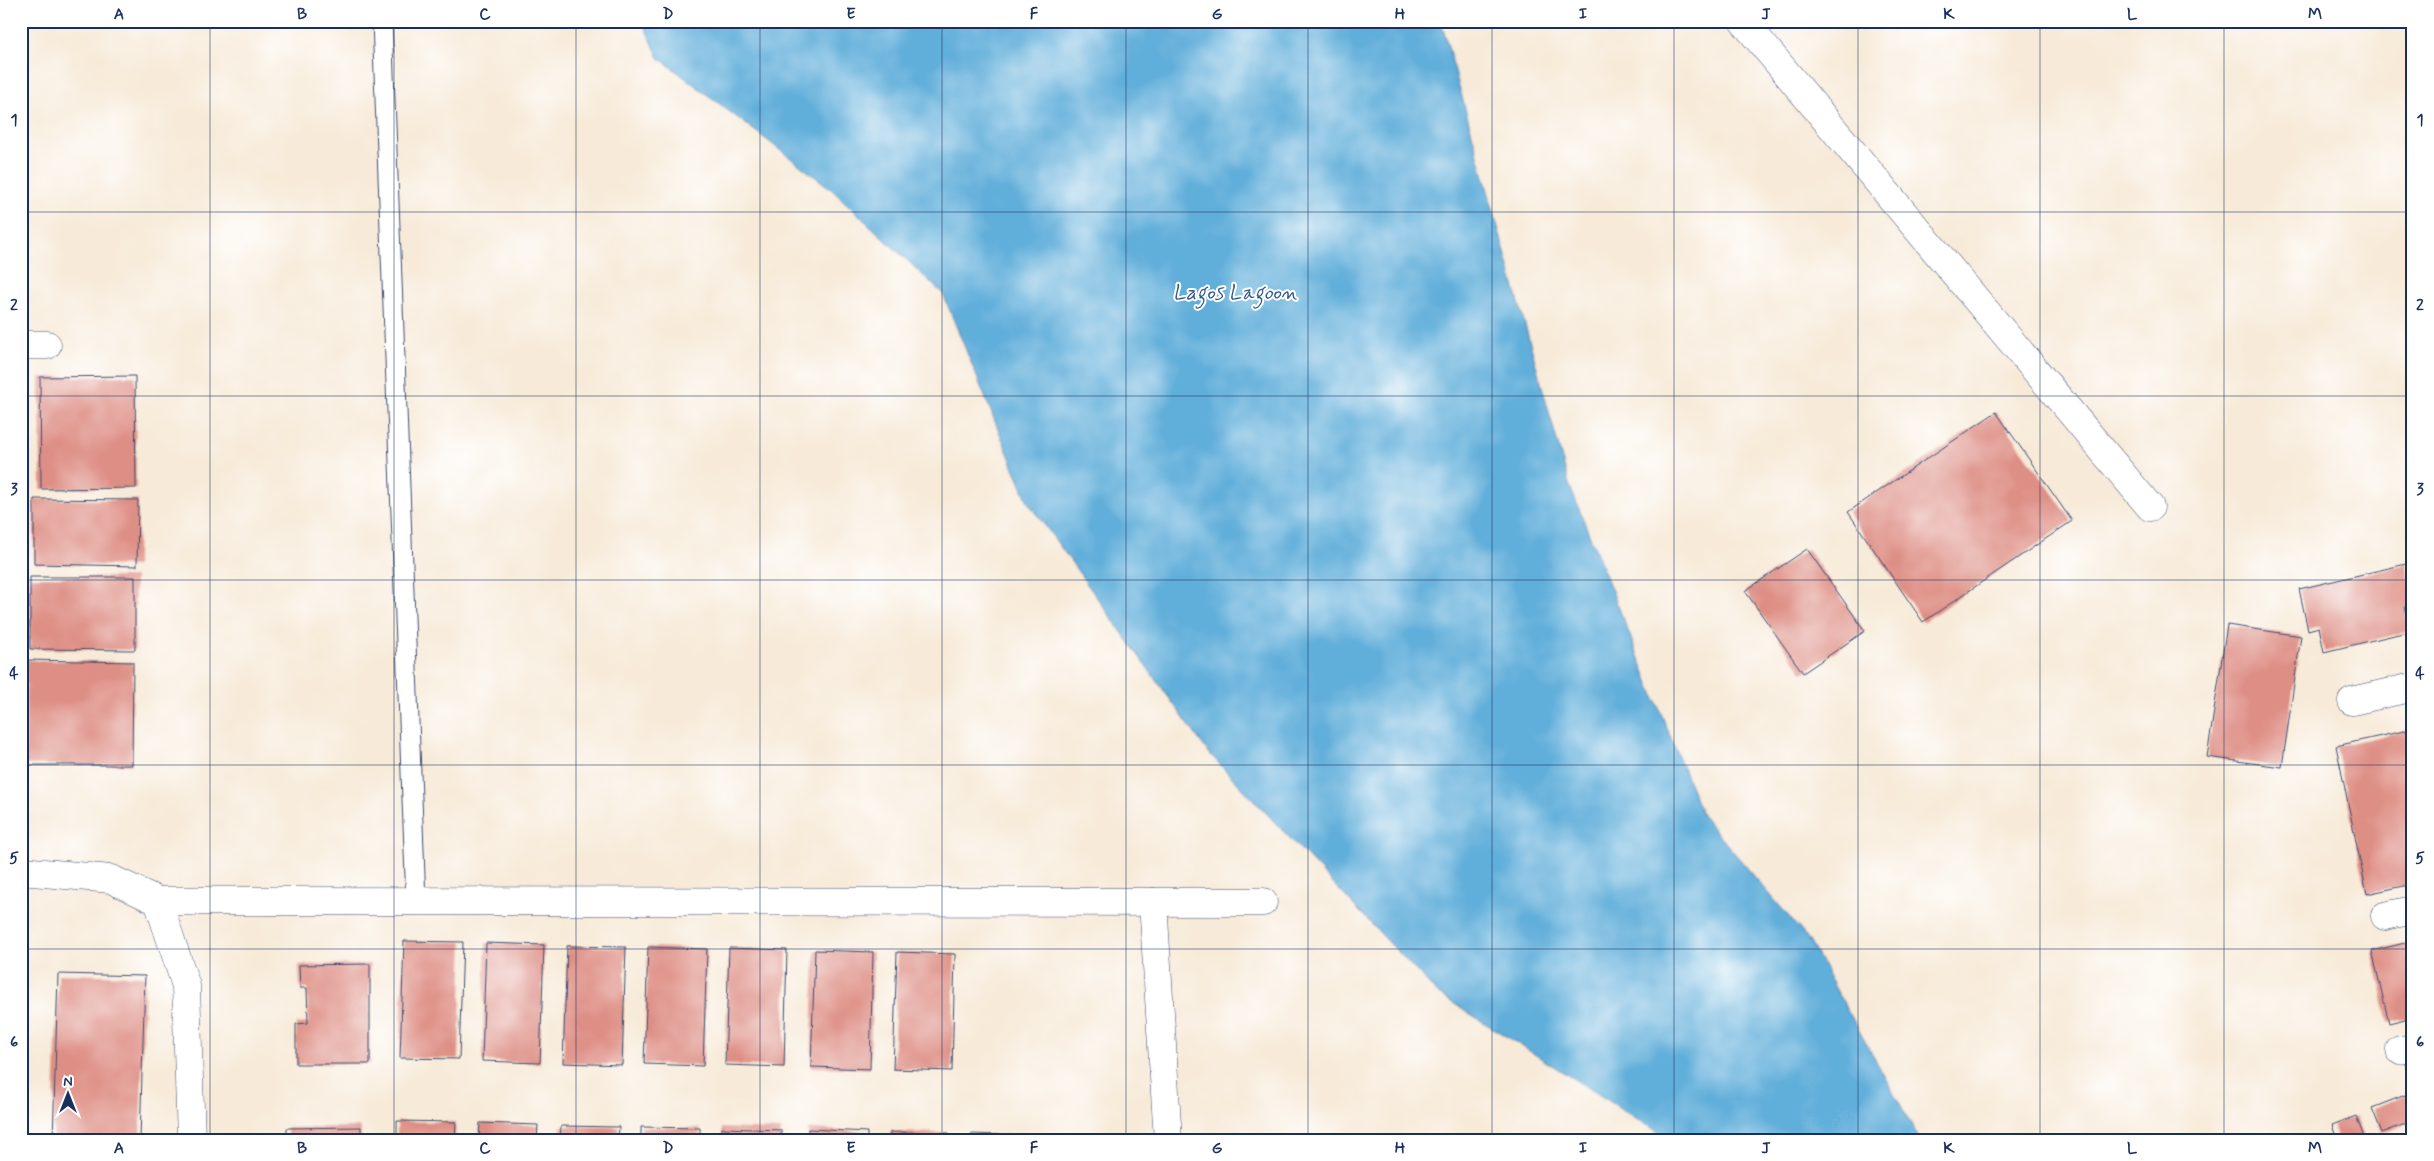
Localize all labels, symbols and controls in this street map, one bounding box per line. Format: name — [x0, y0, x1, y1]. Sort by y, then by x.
text: A — [114, 4, 124, 25]
text: B — [297, 4, 307, 25]
text: C — [479, 4, 491, 25]
text: D — [662, 4, 674, 25]
text: E — [846, 4, 856, 25]
text: F — [1030, 4, 1039, 25]
text: G — [1212, 4, 1223, 25]
text: H — [1395, 4, 1406, 25]
text: I — [1579, 4, 1588, 25]
text: J — [1761, 4, 1771, 25]
text: K — [1943, 4, 1955, 25]
text: L — [2127, 4, 2138, 25]
text: M — [2308, 4, 2322, 25]
text: 1 — [10, 110, 18, 131]
text: 1 — [2416, 110, 2424, 131]
water label: Lagos Lagoon — [1173, 279, 1298, 309]
text: 2 — [10, 295, 18, 316]
text: 2 — [2416, 295, 2424, 316]
text: 3 — [10, 479, 18, 500]
text: 3 — [2416, 479, 2424, 500]
text: 4 — [9, 663, 19, 684]
text: 4 — [2415, 663, 2425, 684]
text: 5 — [9, 848, 19, 869]
text: 5 — [2415, 848, 2425, 869]
text: 6 — [10, 1032, 18, 1053]
text: 6 — [2416, 1032, 2424, 1053]
north arrow — [42, 1068, 92, 1118]
text: N — [63, 1073, 73, 1091]
text: A — [114, 1138, 124, 1159]
text: B — [297, 1138, 307, 1159]
text: C — [479, 1138, 491, 1159]
text: D — [662, 1138, 674, 1159]
text: E — [846, 1138, 856, 1159]
text: F — [1030, 1138, 1039, 1159]
text: G — [1212, 1138, 1223, 1159]
text: H — [1395, 1138, 1406, 1159]
text: I — [1579, 1138, 1588, 1159]
text: J — [1761, 1138, 1771, 1159]
text: K — [1943, 1138, 1955, 1159]
text: L — [2127, 1138, 2138, 1159]
text: M — [2308, 1138, 2322, 1159]

